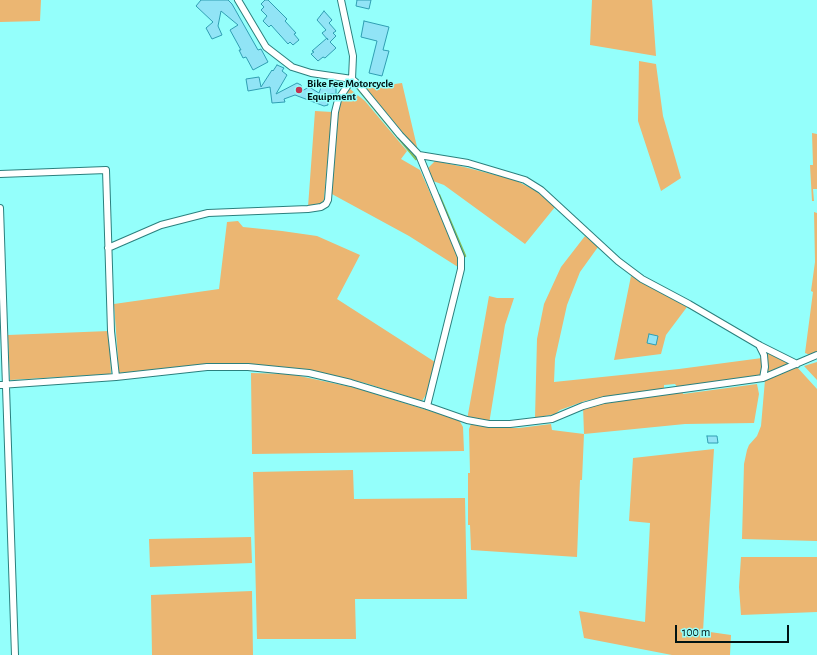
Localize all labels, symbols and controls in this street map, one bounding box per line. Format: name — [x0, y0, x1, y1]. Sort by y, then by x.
place label: Bike Fee Motorcycle Equipment — [307, 77, 393, 103]
marker: Bike Fee Motorcycle Equipment — [294, 85, 304, 95]
scale bar — [677, 617, 791, 643]
text: 100 m — [682, 626, 710, 638]

